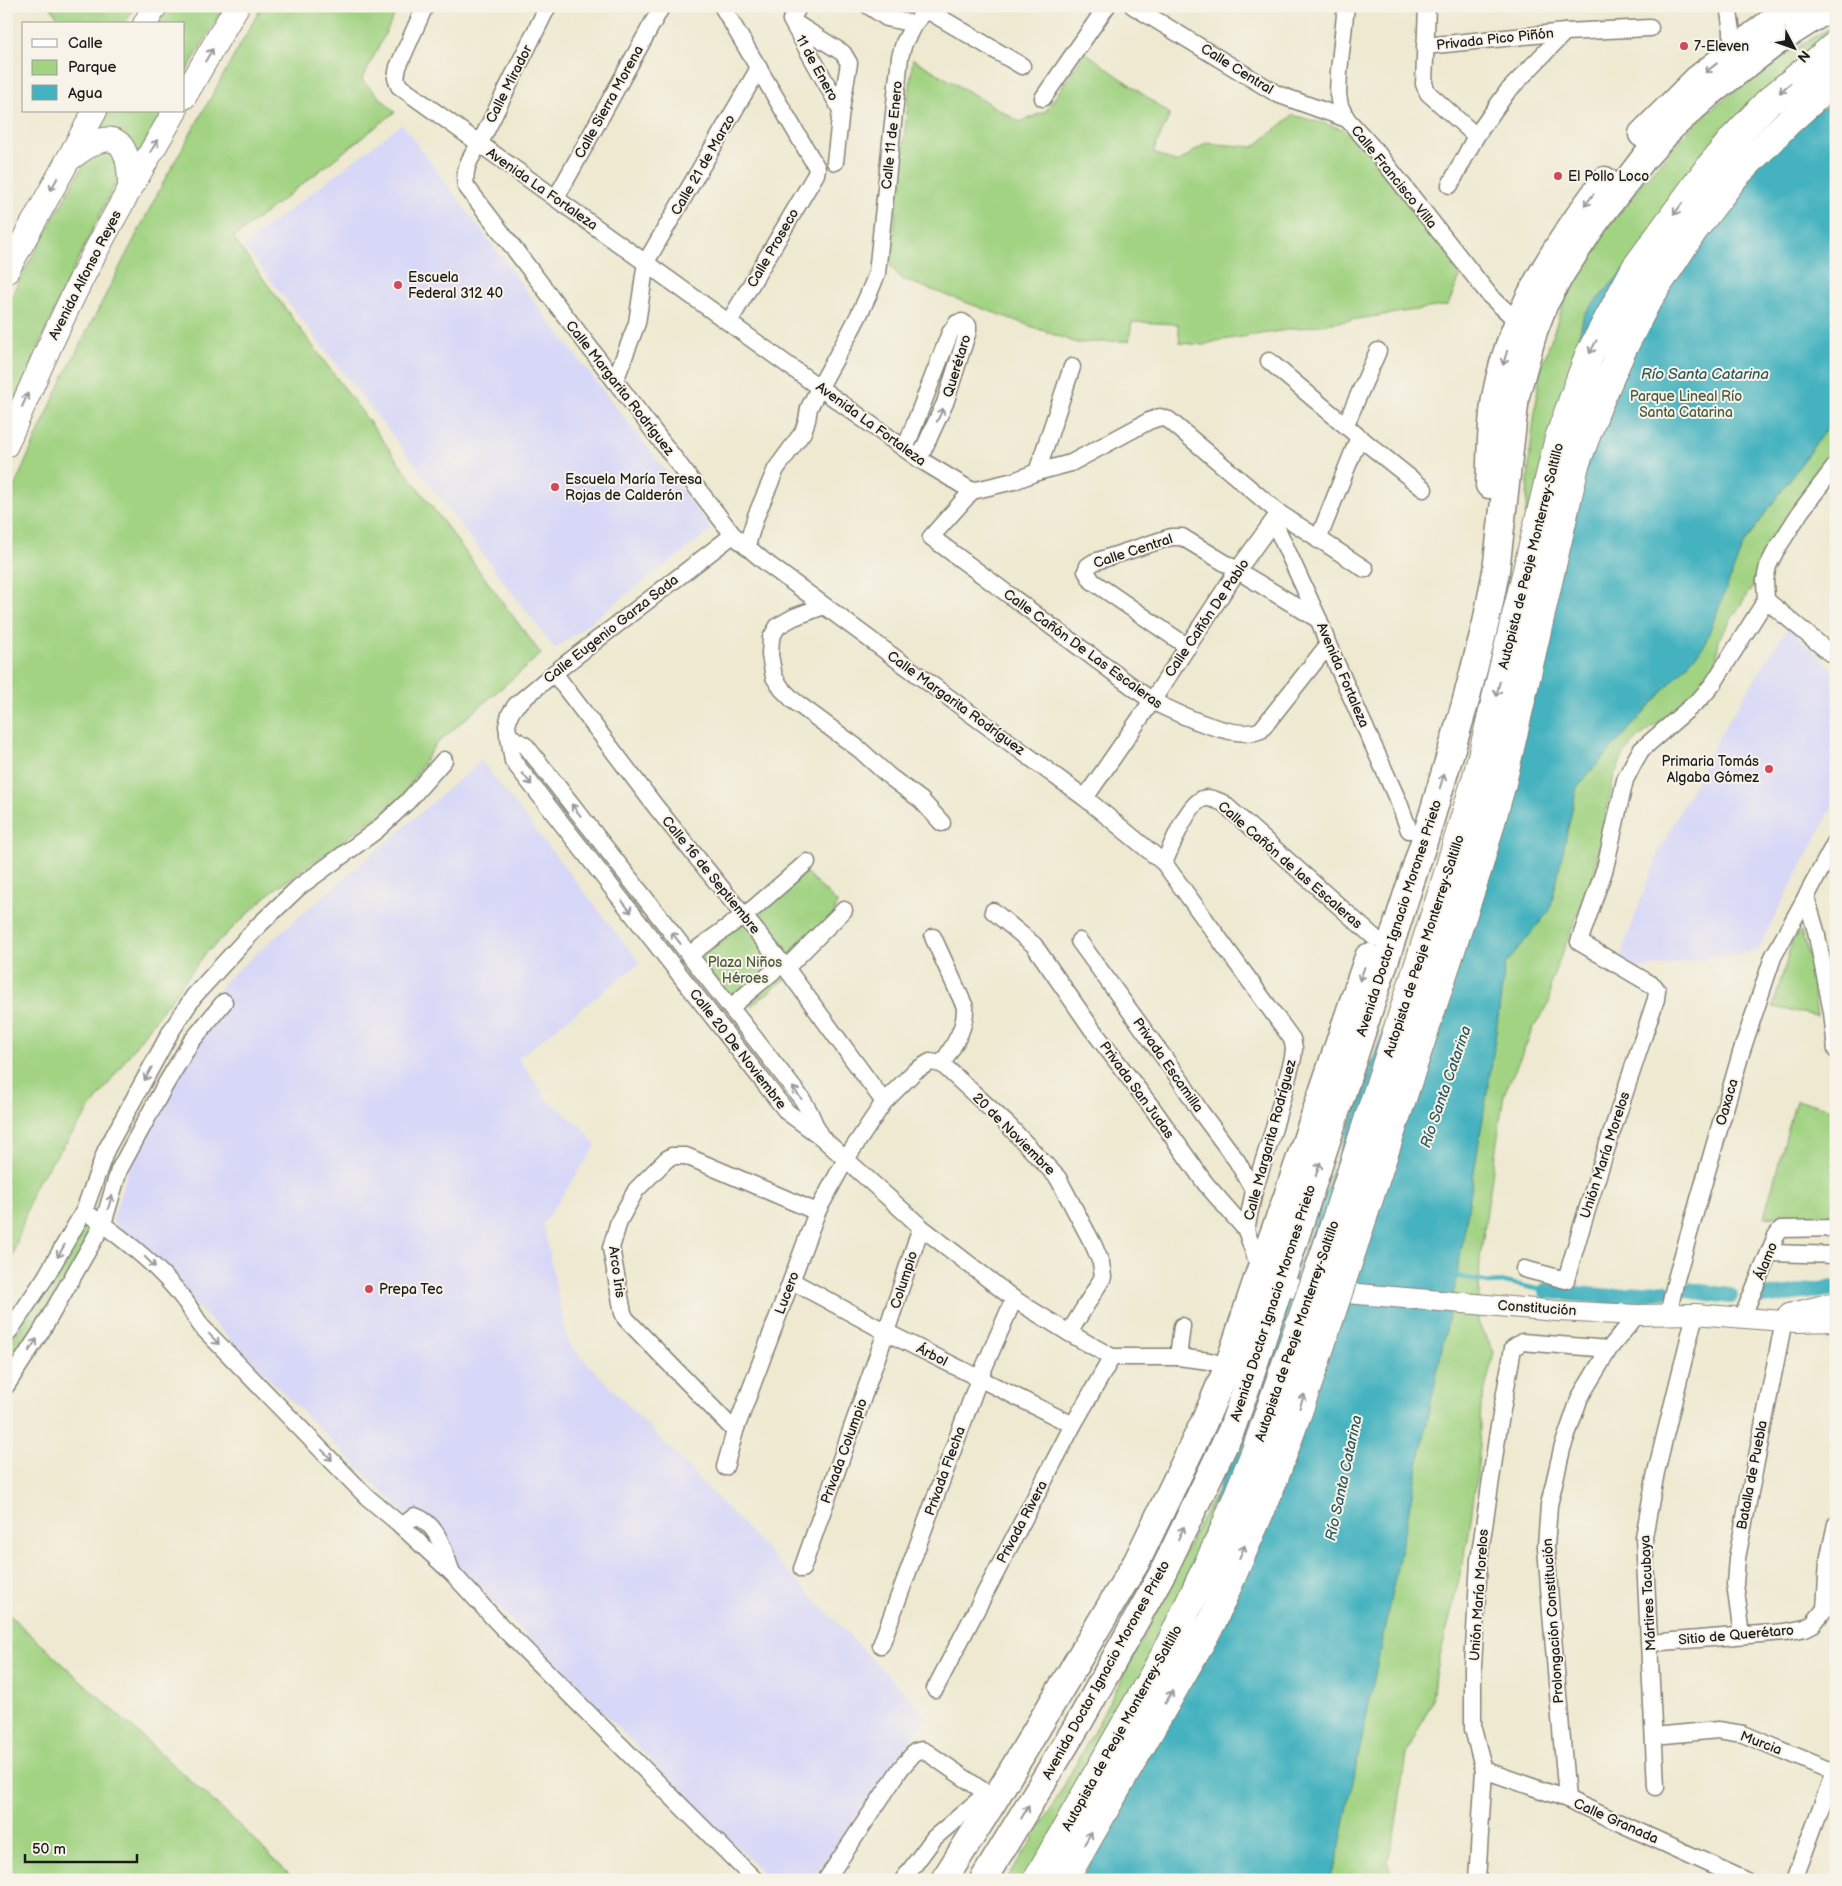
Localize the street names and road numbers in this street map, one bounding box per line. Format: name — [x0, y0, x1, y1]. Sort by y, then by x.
street label: Privada Pico Piñón — [1435, 24, 1555, 54]
street label: 11 de Enero — [792, 32, 842, 104]
street label: Calle Central — [1198, 40, 1276, 98]
street label: Calle Mirador — [482, 41, 536, 126]
street label: Calle Sierra Morena — [571, 43, 647, 161]
street label: Calle 11 de Enero — [878, 80, 906, 190]
street label: Calle 21 de Marzo — [667, 112, 739, 218]
street label: Calle Francisco Villa — [1347, 122, 1441, 232]
street label: Avenida La Fortaleza — [483, 144, 601, 234]
street label: Calle Proseco — [744, 205, 802, 290]
street label: Avenida Alfonso Reyes — [45, 207, 125, 342]
street label: Calle Margarita Rodríguez — [562, 317, 678, 459]
street label: Querétaro — [939, 333, 975, 399]
street label: Avenida La Fortaleza — [813, 378, 929, 470]
street label: Autopista de Peaje Monterrey-Saltillo — [1495, 441, 1567, 671]
street label: Calle Central — [1091, 530, 1175, 572]
street label: Calle Cañón De Pablo — [1161, 556, 1253, 680]
street label: Calle Eugenio Garza Sada — [540, 571, 682, 687]
street label: Calle Cañón De Las Escaleras — [1000, 586, 1166, 712]
street label: Avenida Fortaleza — [1313, 620, 1373, 730]
street label: Calle Margarita Rodríguez — [884, 647, 1028, 759]
street label: Calle Cañón de las Escaleras — [1214, 798, 1366, 932]
street label: Avenida Doctor Ignacio Morones Prieto — [1353, 798, 1445, 1038]
street label: Calle 16 de Septiembre — [658, 813, 764, 937]
street label: Autopista de Peaje Monterrey-Saltillo — [1380, 833, 1468, 1059]
street label: Calle 20 De Noviembre — [686, 986, 790, 1112]
street label: Privada Escamilla — [1129, 1015, 1207, 1116]
street label: Privada San Judas — [1096, 1038, 1178, 1142]
street label: Calle Margarita Rodríguez — [1240, 1057, 1300, 1222]
street label: Oaxaca — [1712, 1077, 1742, 1127]
street label: 20 de Noviembre — [969, 1089, 1059, 1179]
street label: Unión María Morelos — [1576, 1089, 1634, 1220]
street label: Avenida Doctor Ignacio Morones Prieto — [1227, 1183, 1319, 1423]
street label: Autopista de Peaje Monterrey-Saltillo — [1251, 1218, 1343, 1444]
street label: Álamo — [1750, 1239, 1781, 1282]
street label: Arco Iris — [605, 1245, 629, 1299]
street label: Columpio — [887, 1249, 921, 1311]
street label: Lucero — [771, 1269, 803, 1317]
street label: Constitución — [1497, 1297, 1577, 1319]
street label: Árbol — [914, 1339, 951, 1370]
street label: Privada Columpio — [817, 1396, 871, 1506]
street label: Batalla de Puebla — [1733, 1419, 1771, 1531]
street label: Privada Flecha — [921, 1424, 969, 1518]
street label: Privada Rivera — [993, 1478, 1051, 1566]
street label: Unión María Morelos — [1466, 1528, 1492, 1662]
street label: Mártires Tacubaya — [1636, 1535, 1660, 1651]
street label: Prolongación Constitución — [1539, 1538, 1567, 1704]
street label: Avenida Doctor Ignacio Morones Prieto — [1039, 1558, 1173, 1782]
street label: Sitio de Querétaro — [1678, 1621, 1795, 1649]
street label: Autopista de Peaje Monterrey-Saltillo — [1058, 1622, 1186, 1834]
street label: Murcia — [1738, 1727, 1784, 1759]
street label: Calle Granada — [1571, 1795, 1661, 1847]

